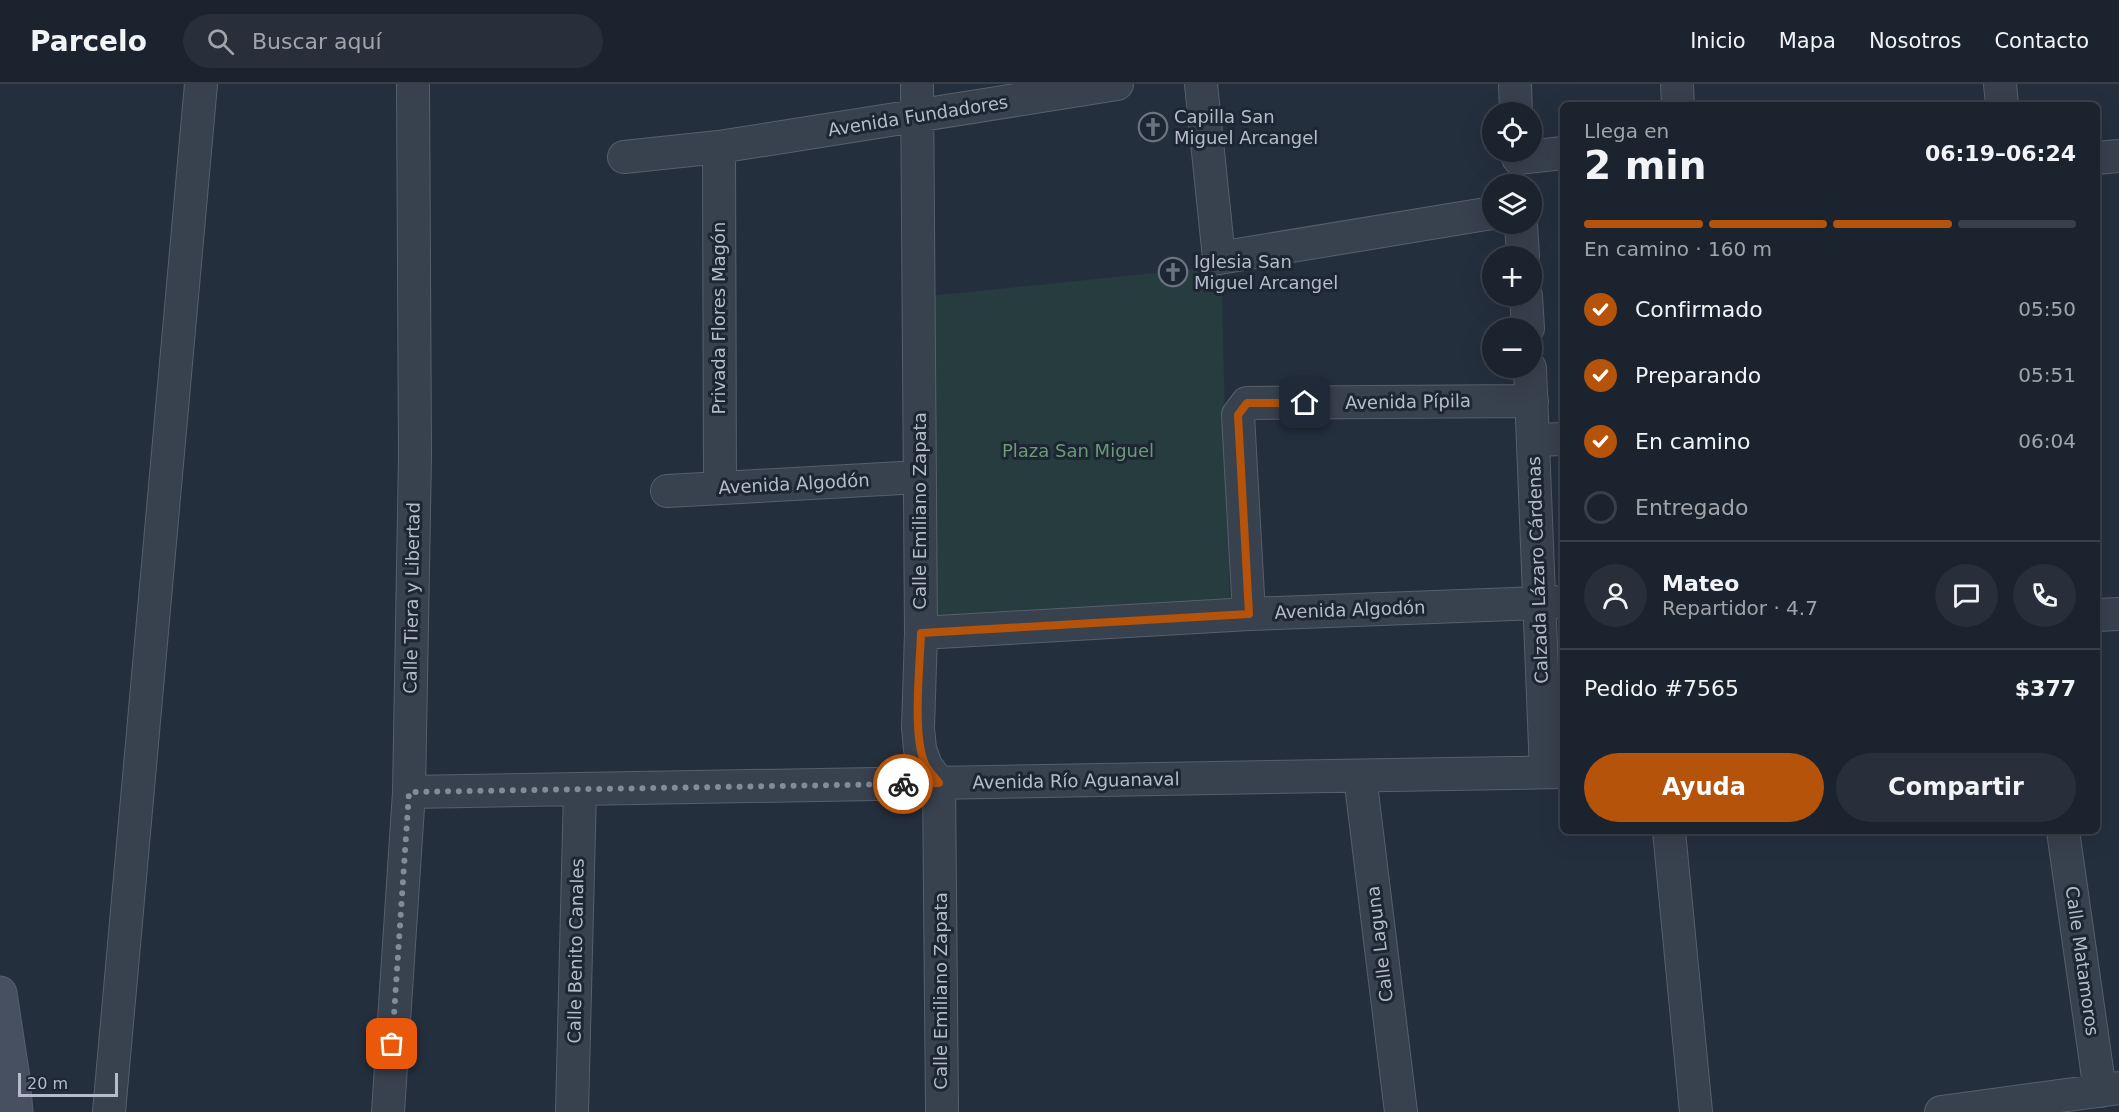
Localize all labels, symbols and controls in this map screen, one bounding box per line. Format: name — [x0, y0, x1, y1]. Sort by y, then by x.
search box — [183, 14, 603, 68]
text: Parcelo — [30, 25, 147, 58]
icon: search — [204, 25, 237, 58]
text: Buscar aquí — [252, 29, 382, 54]
text: Inicio — [1690, 29, 1746, 53]
text: Mapa — [1779, 29, 1836, 53]
text: Nosotros — [1869, 29, 1961, 53]
text: Contacto — [1994, 29, 2089, 53]
street label: Avenida Fundadores — [826, 91, 1009, 140]
map controls — [1482, 102, 1542, 378]
button: locate — [1482, 102, 1542, 162]
place label: Capilla San Miguel Arcangel — [1174, 106, 1318, 148]
church icon: Capilla San Miguel Arcangel — [1137, 111, 1169, 143]
text: Llega en — [1584, 119, 1669, 143]
text: 06:19–06:24 — [1925, 141, 2076, 166]
text: 2 min — [1584, 143, 1706, 188]
button: layers — [1482, 174, 1542, 234]
street label: Privada Flores Magón — [708, 222, 729, 414]
text: En camino · 160 m — [1584, 237, 1772, 261]
button: + — [1482, 246, 1542, 306]
place label: Iglesia San Miguel Arcangel — [1194, 251, 1338, 293]
church icon: Iglesia San Miguel Arcangel — [1157, 256, 1189, 288]
icon: check — [1584, 293, 1617, 326]
text: Confirmado — [1635, 297, 1763, 322]
text: 05:50 — [2018, 297, 2076, 321]
button: − — [1482, 318, 1542, 378]
icon: check — [1584, 359, 1617, 392]
text: Preparando — [1635, 363, 1761, 388]
text: 05:51 — [2018, 363, 2076, 387]
pin — [1279, 377, 1330, 428]
icon: home — [1288, 386, 1321, 419]
street label: Avenida Pípila — [1345, 390, 1471, 413]
street label: Calle Emiliano Zapata — [909, 412, 930, 610]
icon: check — [1584, 425, 1617, 458]
text: En camino — [1635, 429, 1750, 454]
text: 06:04 — [2018, 429, 2076, 453]
park label: Plaza San Miguel — [1002, 440, 1154, 461]
street label: Calzada Lázaro Cárdenas — [1523, 456, 1552, 684]
street label: Avenida Algodón — [718, 469, 870, 498]
text: Entregado — [1635, 495, 1748, 520]
street label: Calle Tiera y Libertad — [399, 502, 424, 694]
button: person — [1584, 564, 1647, 627]
button: chat — [1935, 564, 1998, 627]
button: phone — [2013, 564, 2076, 627]
text: Mateo — [1662, 571, 1739, 596]
street label: Avenida Algodón — [1274, 596, 1426, 623]
text: Repartidor · 4.7 — [1662, 596, 1818, 620]
text: Pedido #7565 — [1584, 676, 1739, 701]
text: $377 — [2015, 676, 2076, 701]
button: Ayuda — [1584, 753, 1824, 822]
button: Compartir — [1836, 753, 2076, 822]
courier — [873, 754, 933, 814]
icon: bike — [887, 768, 920, 801]
street label: Avenida Río Aguanaval — [972, 768, 1180, 793]
street label: Calle Benito Canales — [563, 858, 588, 1044]
street label: Calle Laguna — [1362, 885, 1397, 1003]
street label: Calle Matamoros — [2062, 885, 2103, 1037]
street label: Calle Emiliano Zapata — [930, 892, 951, 1090]
pin — [366, 1018, 417, 1069]
icon: bag — [375, 1027, 408, 1060]
scale bar — [18, 1070, 118, 1098]
text: 20 m — [27, 1074, 68, 1093]

